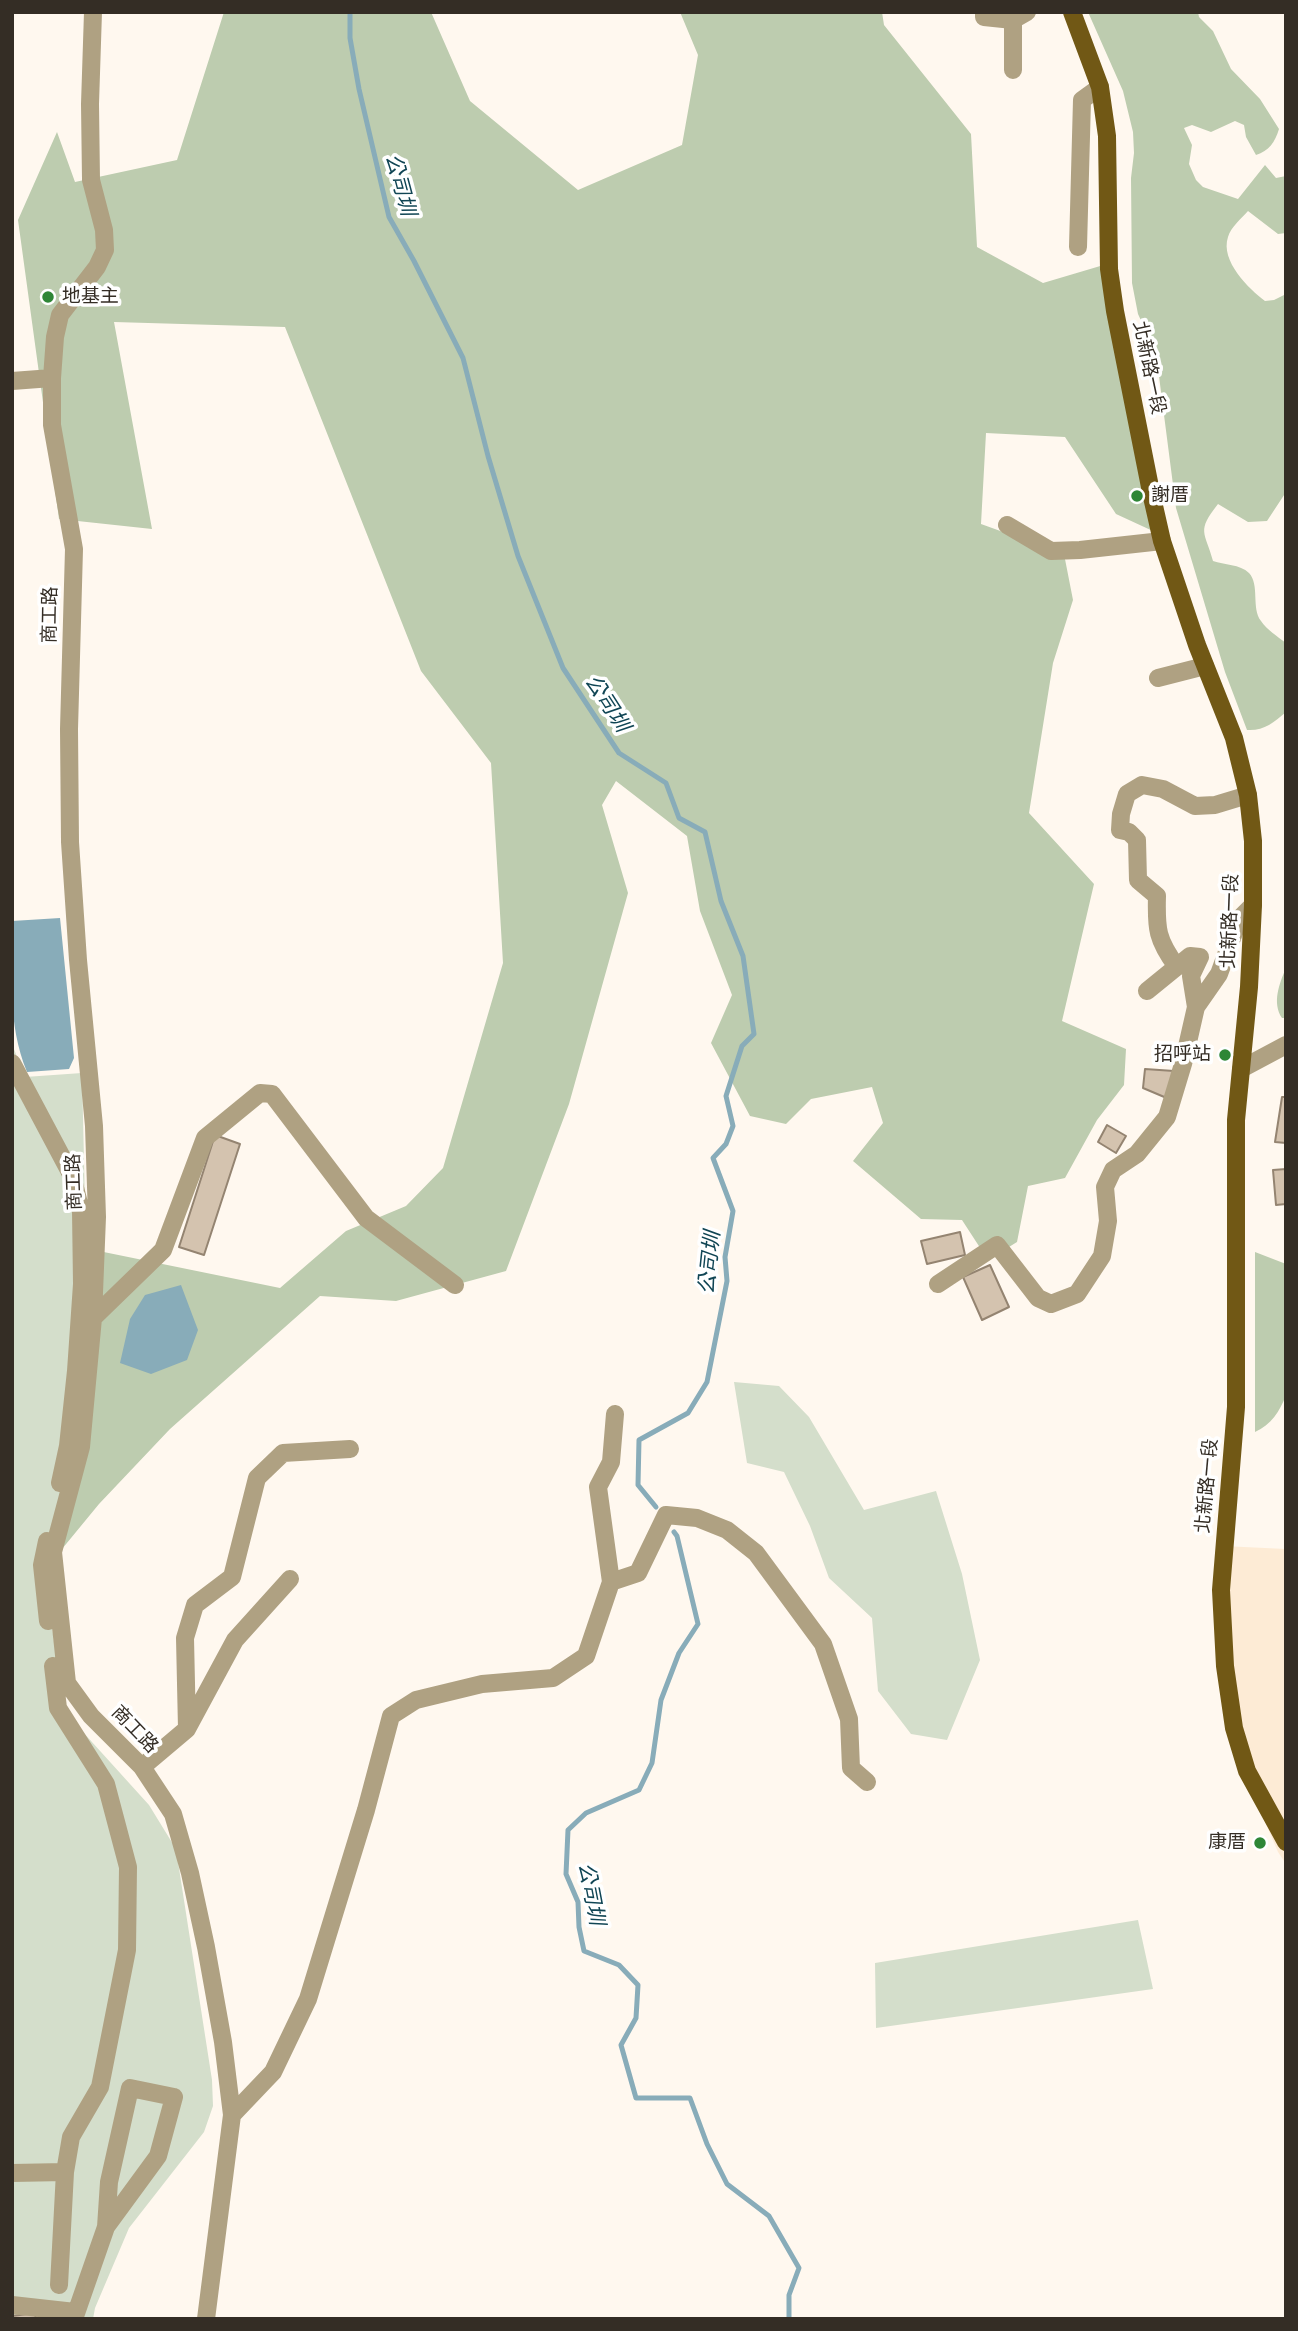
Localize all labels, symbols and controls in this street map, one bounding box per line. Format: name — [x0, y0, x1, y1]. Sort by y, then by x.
water label: 公司圳 — [379, 151, 419, 219]
place label: 地基主 — [62, 286, 119, 308]
marker: 地基主 — [40, 289, 56, 305]
street label: 北新路一段 — [1127, 319, 1169, 417]
place label: 謝厝 — [1151, 485, 1189, 507]
marker: 謝厝 — [1129, 488, 1145, 504]
street label: 商工路 — [39, 586, 63, 644]
water label: 公司圳 — [578, 671, 634, 737]
street label: 北新路一段 — [1218, 873, 1244, 969]
place label: 招呼站 — [1154, 1044, 1211, 1066]
marker: 招呼站 — [1217, 1047, 1233, 1063]
street label: 商工路 — [63, 1153, 87, 1211]
water label: 公司圳 — [695, 1230, 727, 1296]
street label: 北新路一段 — [1193, 1438, 1223, 1534]
street label: 商工路 — [106, 1702, 162, 1758]
place label: 康厝 — [1208, 1832, 1246, 1854]
marker: 康厝 — [1252, 1835, 1268, 1851]
water label: 公司圳 — [572, 1861, 608, 1927]

